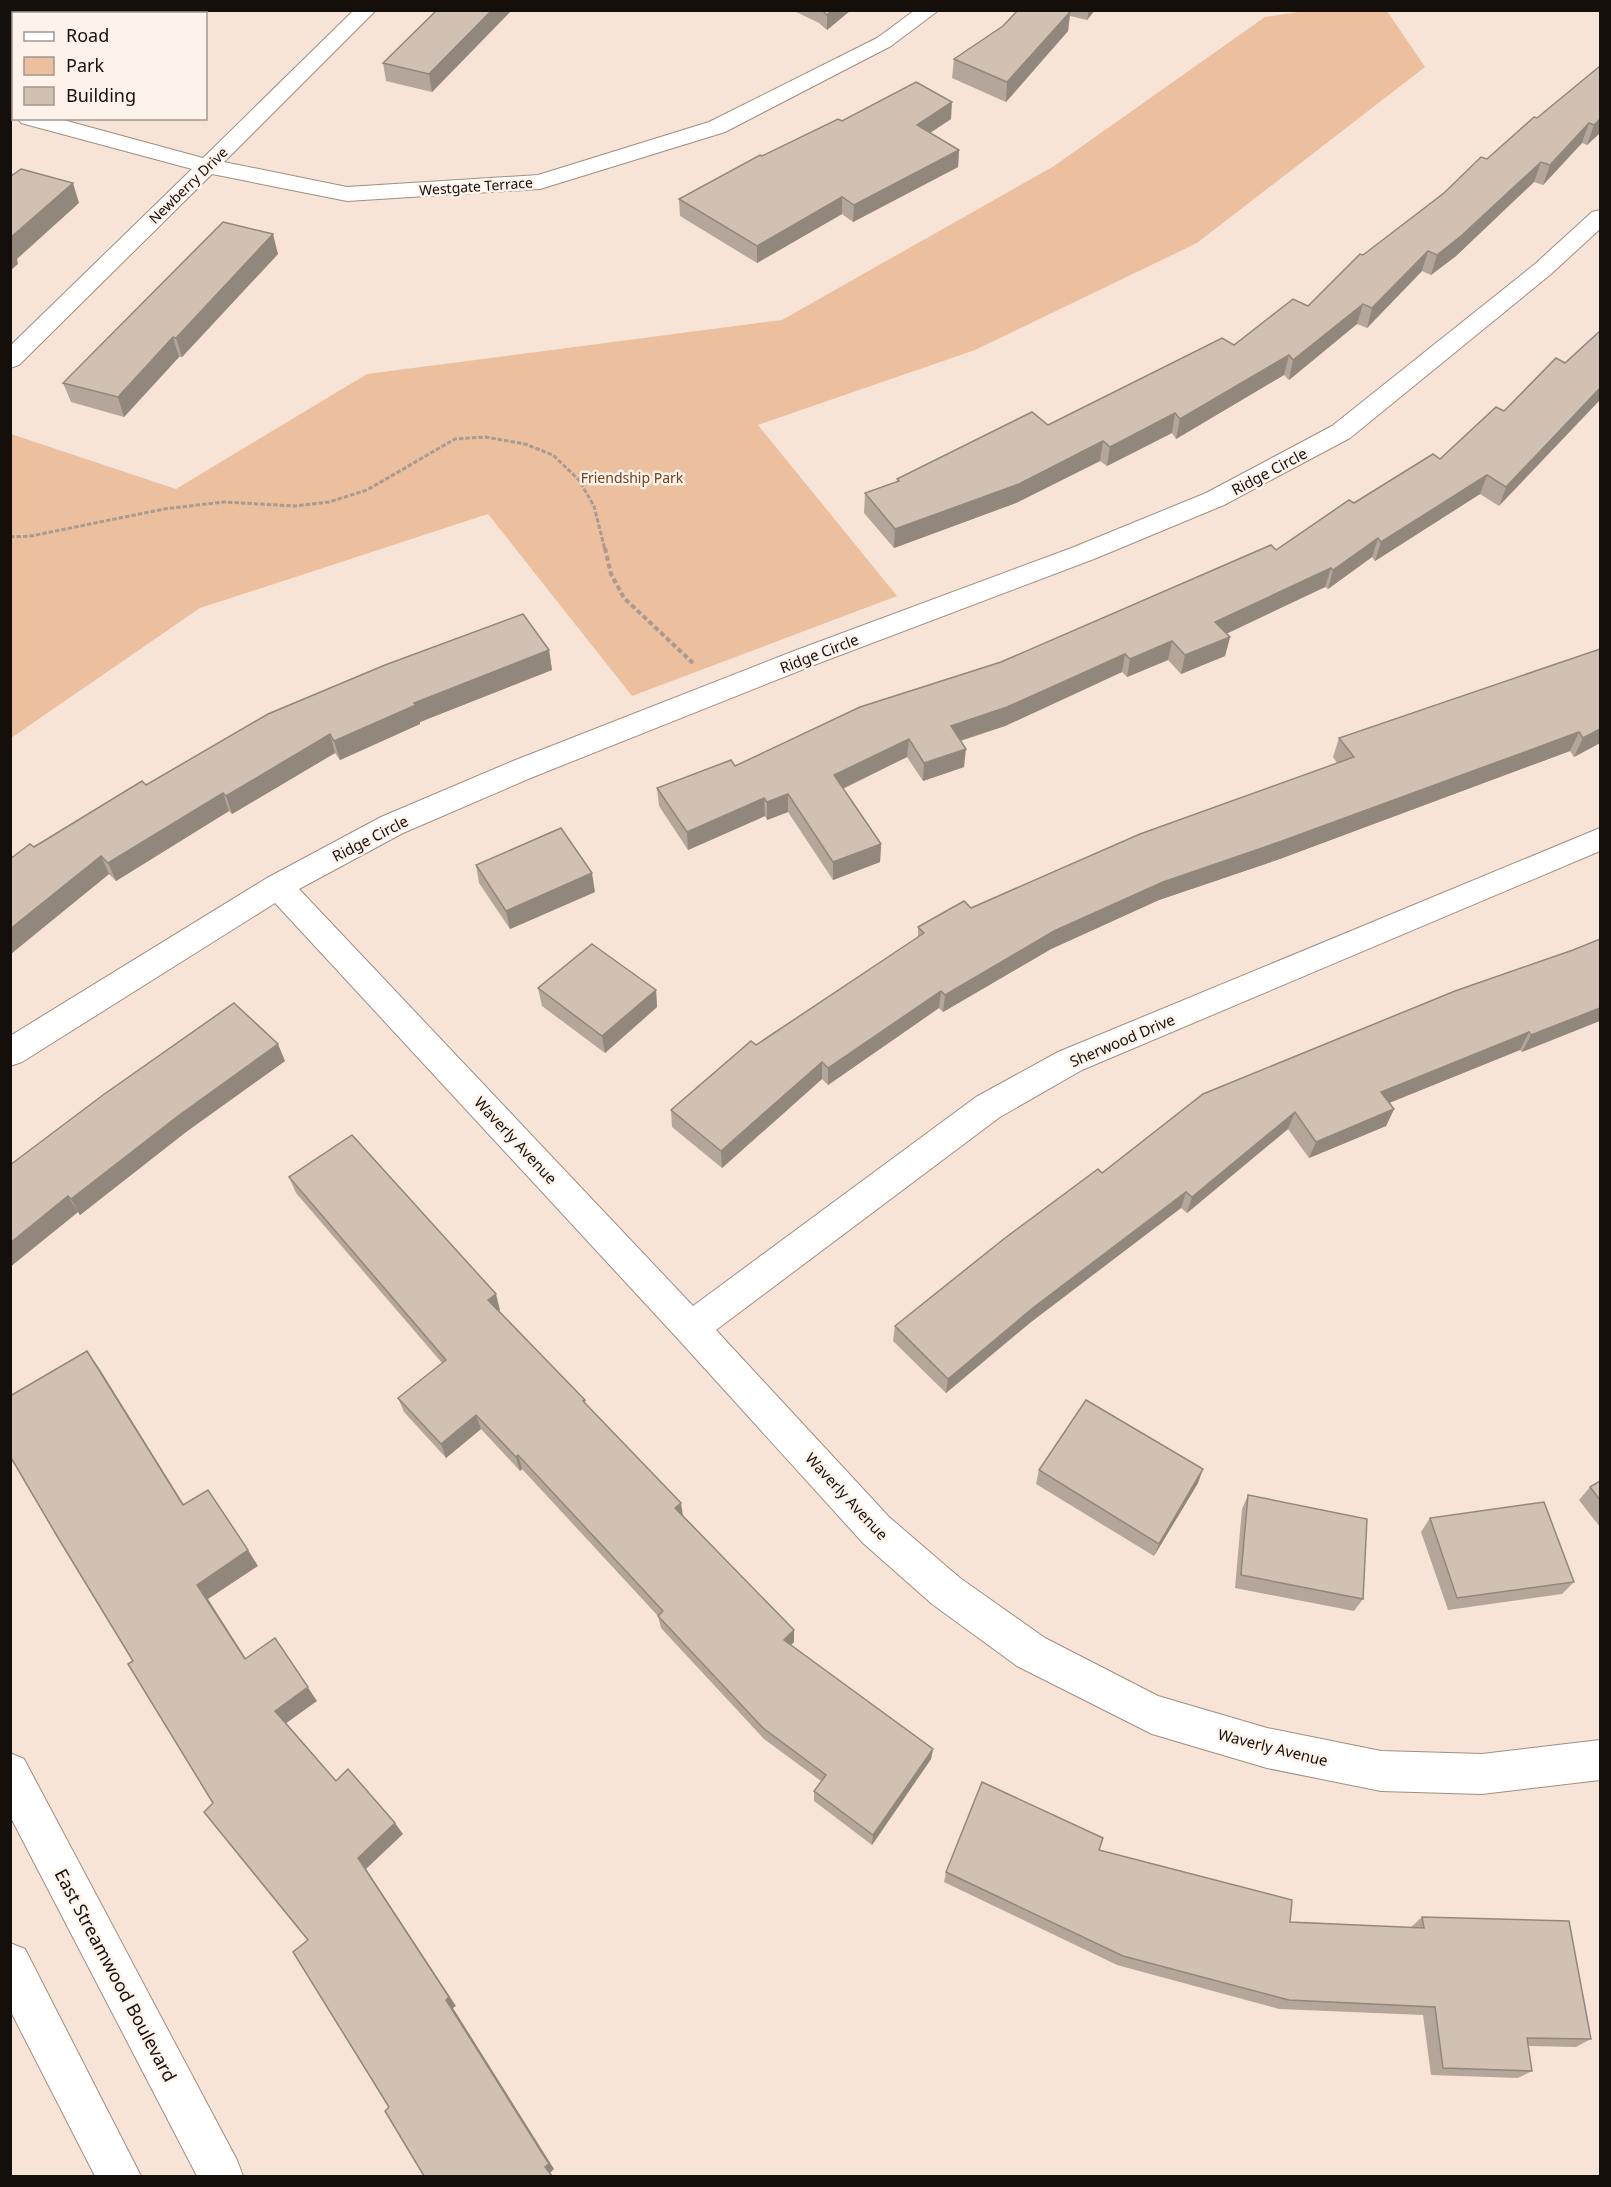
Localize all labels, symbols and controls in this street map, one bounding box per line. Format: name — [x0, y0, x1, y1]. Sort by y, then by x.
legend — [12, 12, 207, 120]
text: Road — [66, 23, 109, 47]
text: Park — [66, 53, 104, 77]
text: Building — [66, 83, 136, 107]
street label: Newberry Drive — [144, 142, 232, 228]
street label: Westgate Terrace — [419, 173, 534, 199]
street label: Ridge Circle — [1228, 443, 1310, 499]
park label: Friendship Park — [581, 468, 684, 487]
street label: Ridge Circle — [777, 629, 861, 677]
street label: Ridge Circle — [329, 810, 411, 866]
street label: Sherwood Drive — [1066, 1009, 1178, 1071]
street label: Waverly Avenue — [470, 1092, 562, 1188]
street label: Waverly Avenue — [801, 1448, 893, 1544]
street label: Waverly Avenue — [1216, 1724, 1330, 1770]
street label: East Streamwood Boulevard — [50, 1864, 182, 2086]

